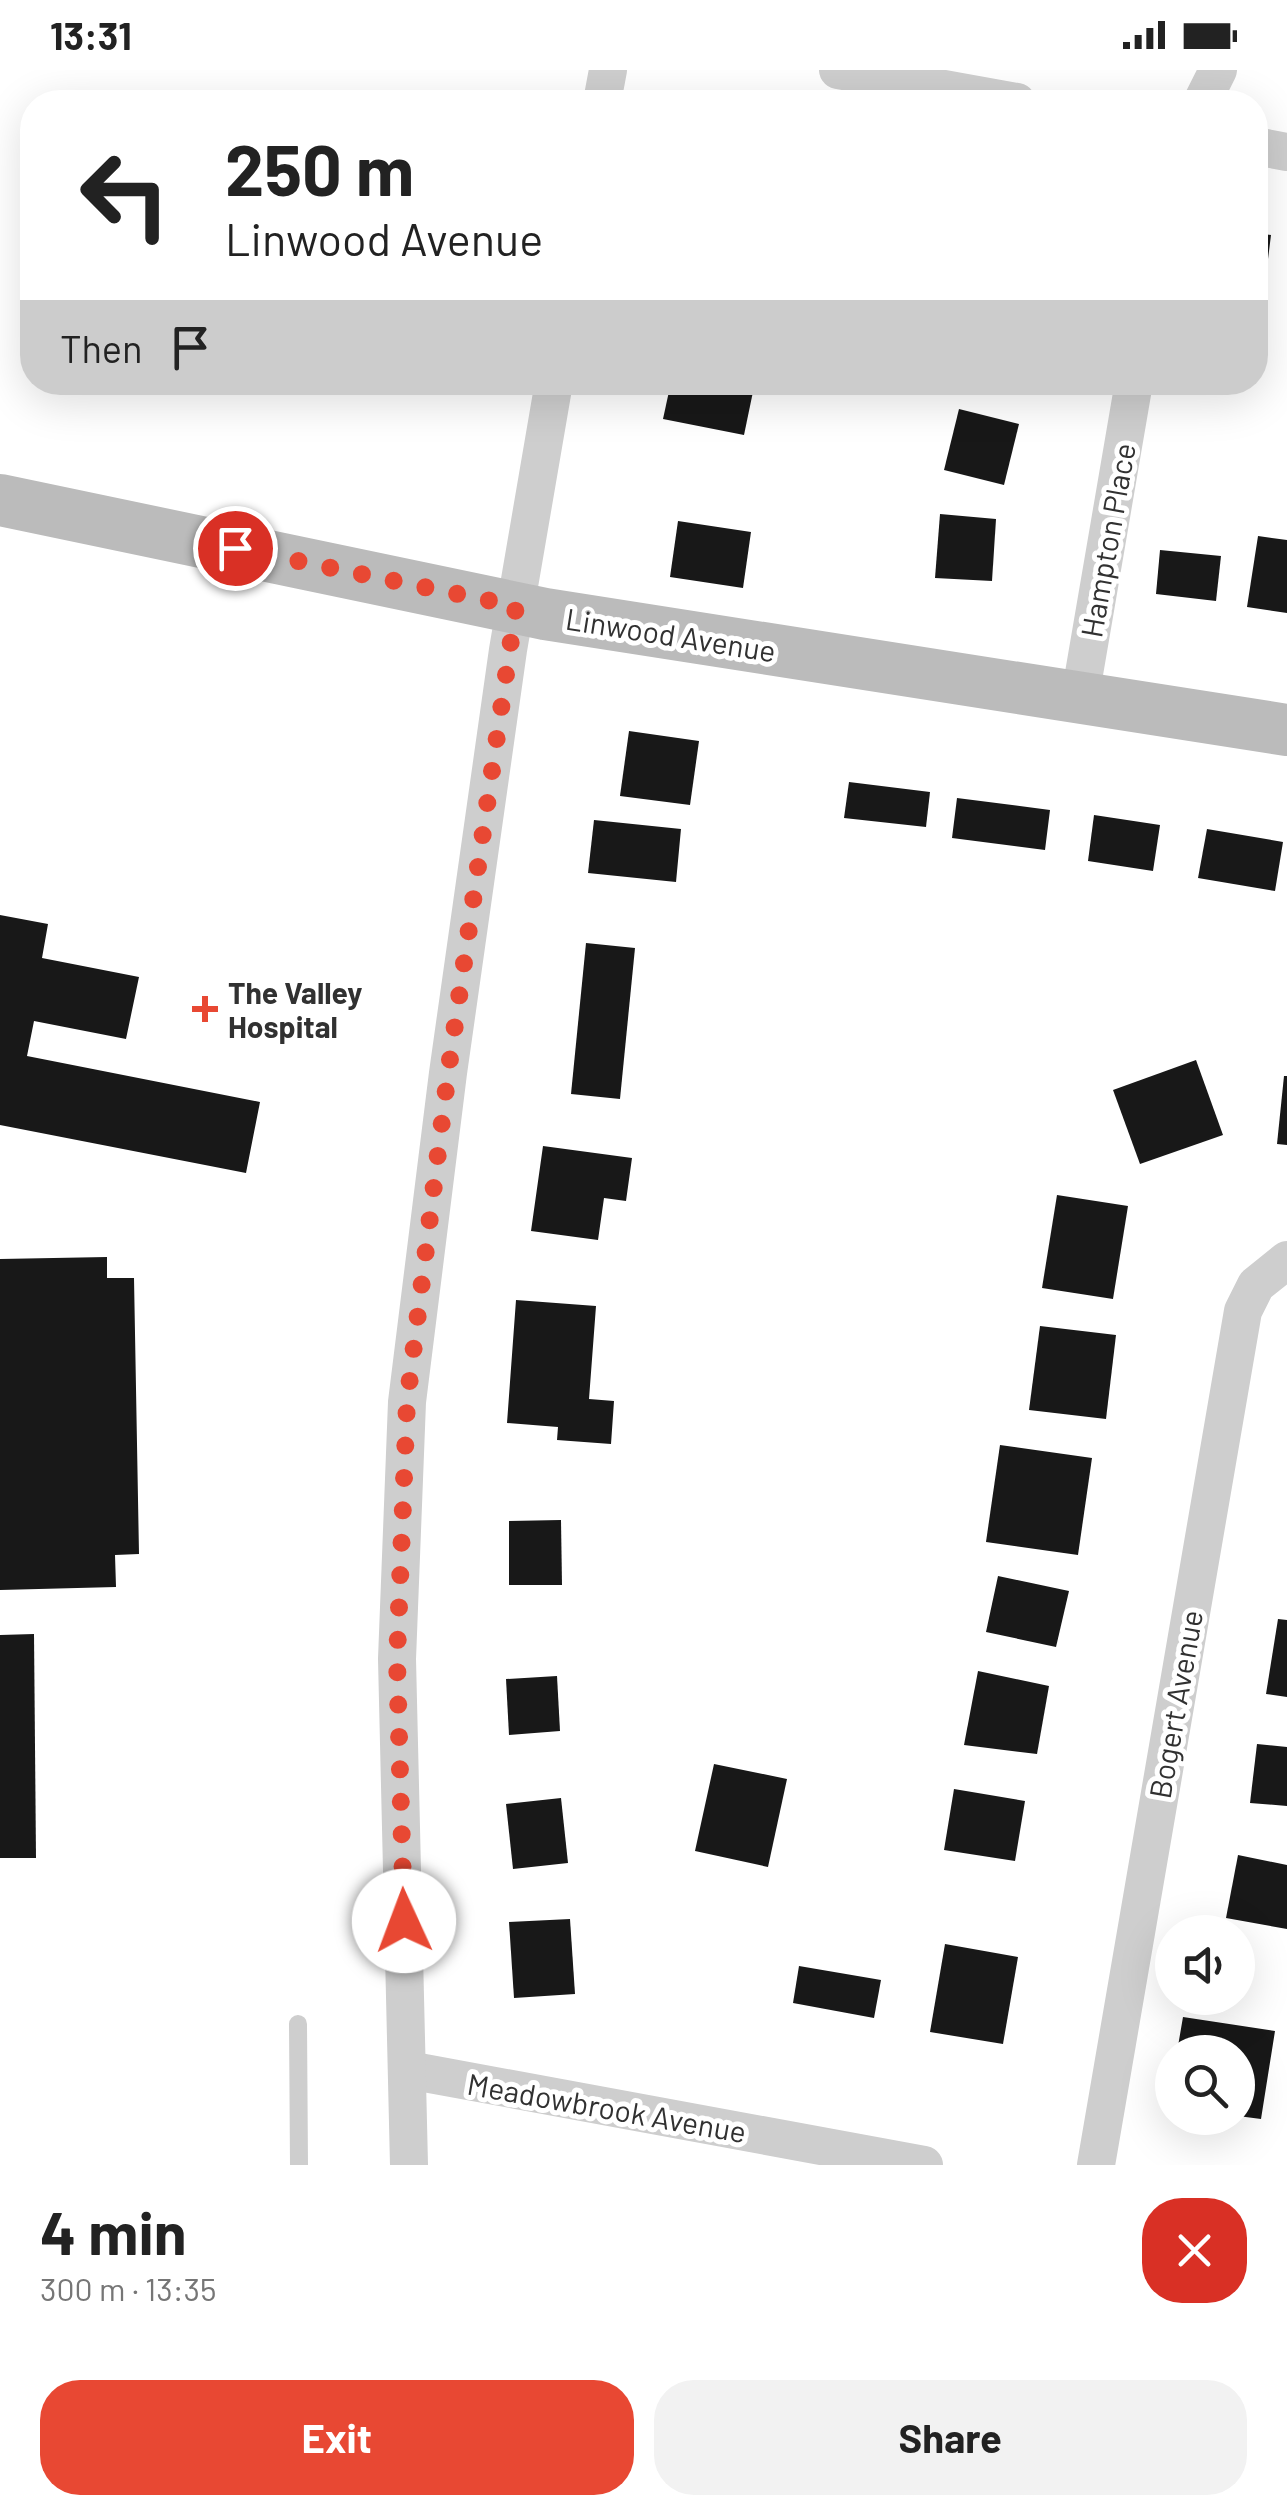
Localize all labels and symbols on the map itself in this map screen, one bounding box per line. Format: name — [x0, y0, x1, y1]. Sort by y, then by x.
street label: Hampton Place — [1072, 440, 1142, 640]
pin — [193, 506, 278, 591]
street label: Linwood Avenue — [563, 600, 779, 668]
place label: The Valley Hospital — [228, 974, 362, 1044]
marker: The Valley Hospital — [192, 996, 218, 1022]
street label: Bogert Avenue — [1141, 1607, 1209, 1801]
position arrow — [352, 1869, 456, 1973]
street label: Meadowbrook Avenue — [465, 2065, 749, 2149]

